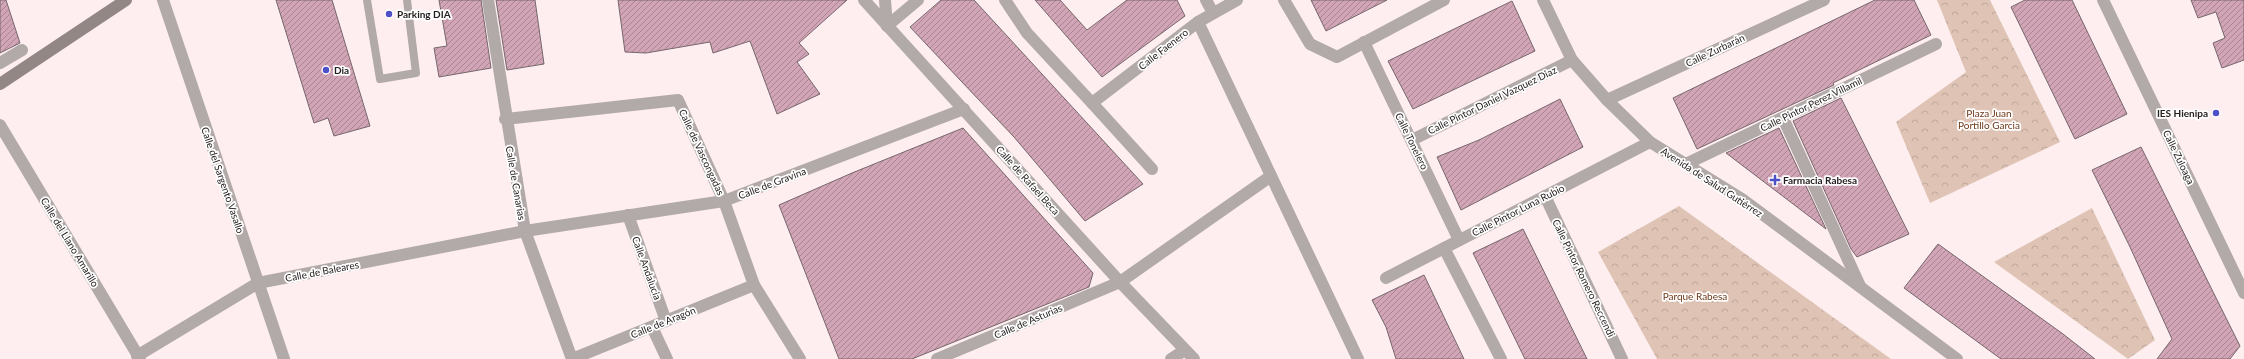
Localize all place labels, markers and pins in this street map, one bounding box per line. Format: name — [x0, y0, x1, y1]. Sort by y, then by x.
place label: Parking DIA — [397, 8, 451, 20]
marker: Parking DIA — [384, 9, 394, 19]
place label: Dia — [334, 64, 349, 76]
marker: Dia — [321, 65, 331, 75]
place label: IES Hienipa — [2157, 107, 2208, 119]
marker: IES Hienipa — [2211, 108, 2221, 118]
place label: Farmacia Rabesa — [1783, 174, 1857, 186]
marker: Farmacia Rabesa — [1770, 175, 1780, 185]

